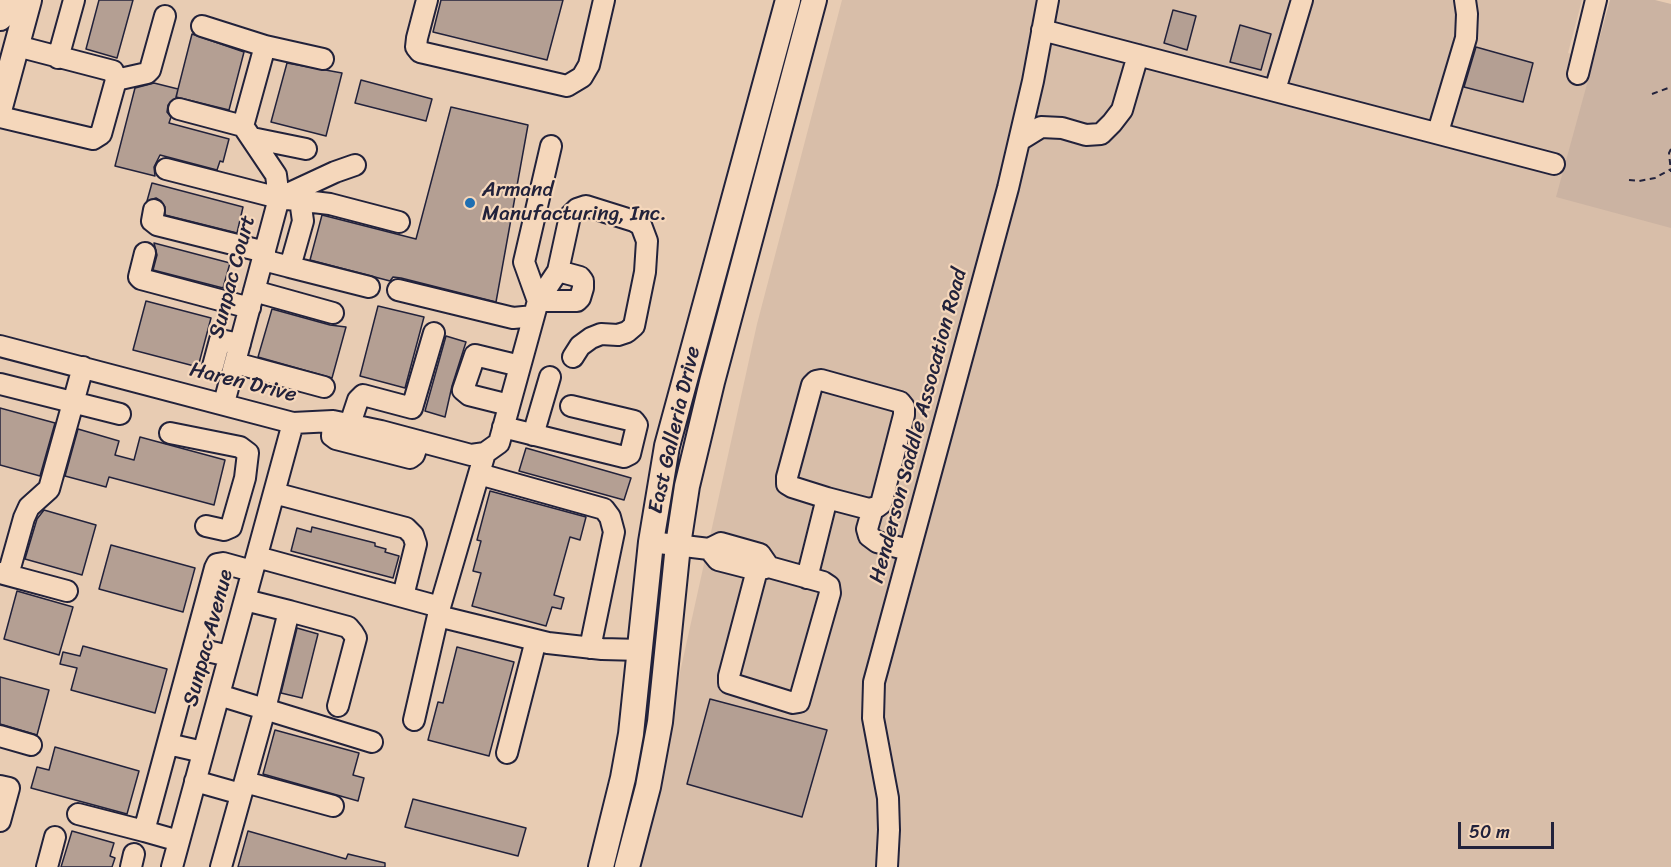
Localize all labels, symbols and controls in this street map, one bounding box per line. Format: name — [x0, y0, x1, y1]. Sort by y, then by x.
place label: Armand Manufacturing, Inc. — [482, 178, 667, 228]
marker: Armand Manufacturing, Inc. — [463, 196, 477, 210]
street label: Sunpac Court — [205, 213, 261, 341]
street label: Henderson Saddle Assocation Road — [865, 266, 973, 586]
street label: East Galleria Drive — [644, 344, 706, 516]
street label: Haren Drive — [187, 358, 299, 408]
street label: Sunpac Avenue — [179, 567, 239, 709]
scale bar — [1461, 810, 1557, 848]
text: 50 m — [1469, 816, 1510, 848]

